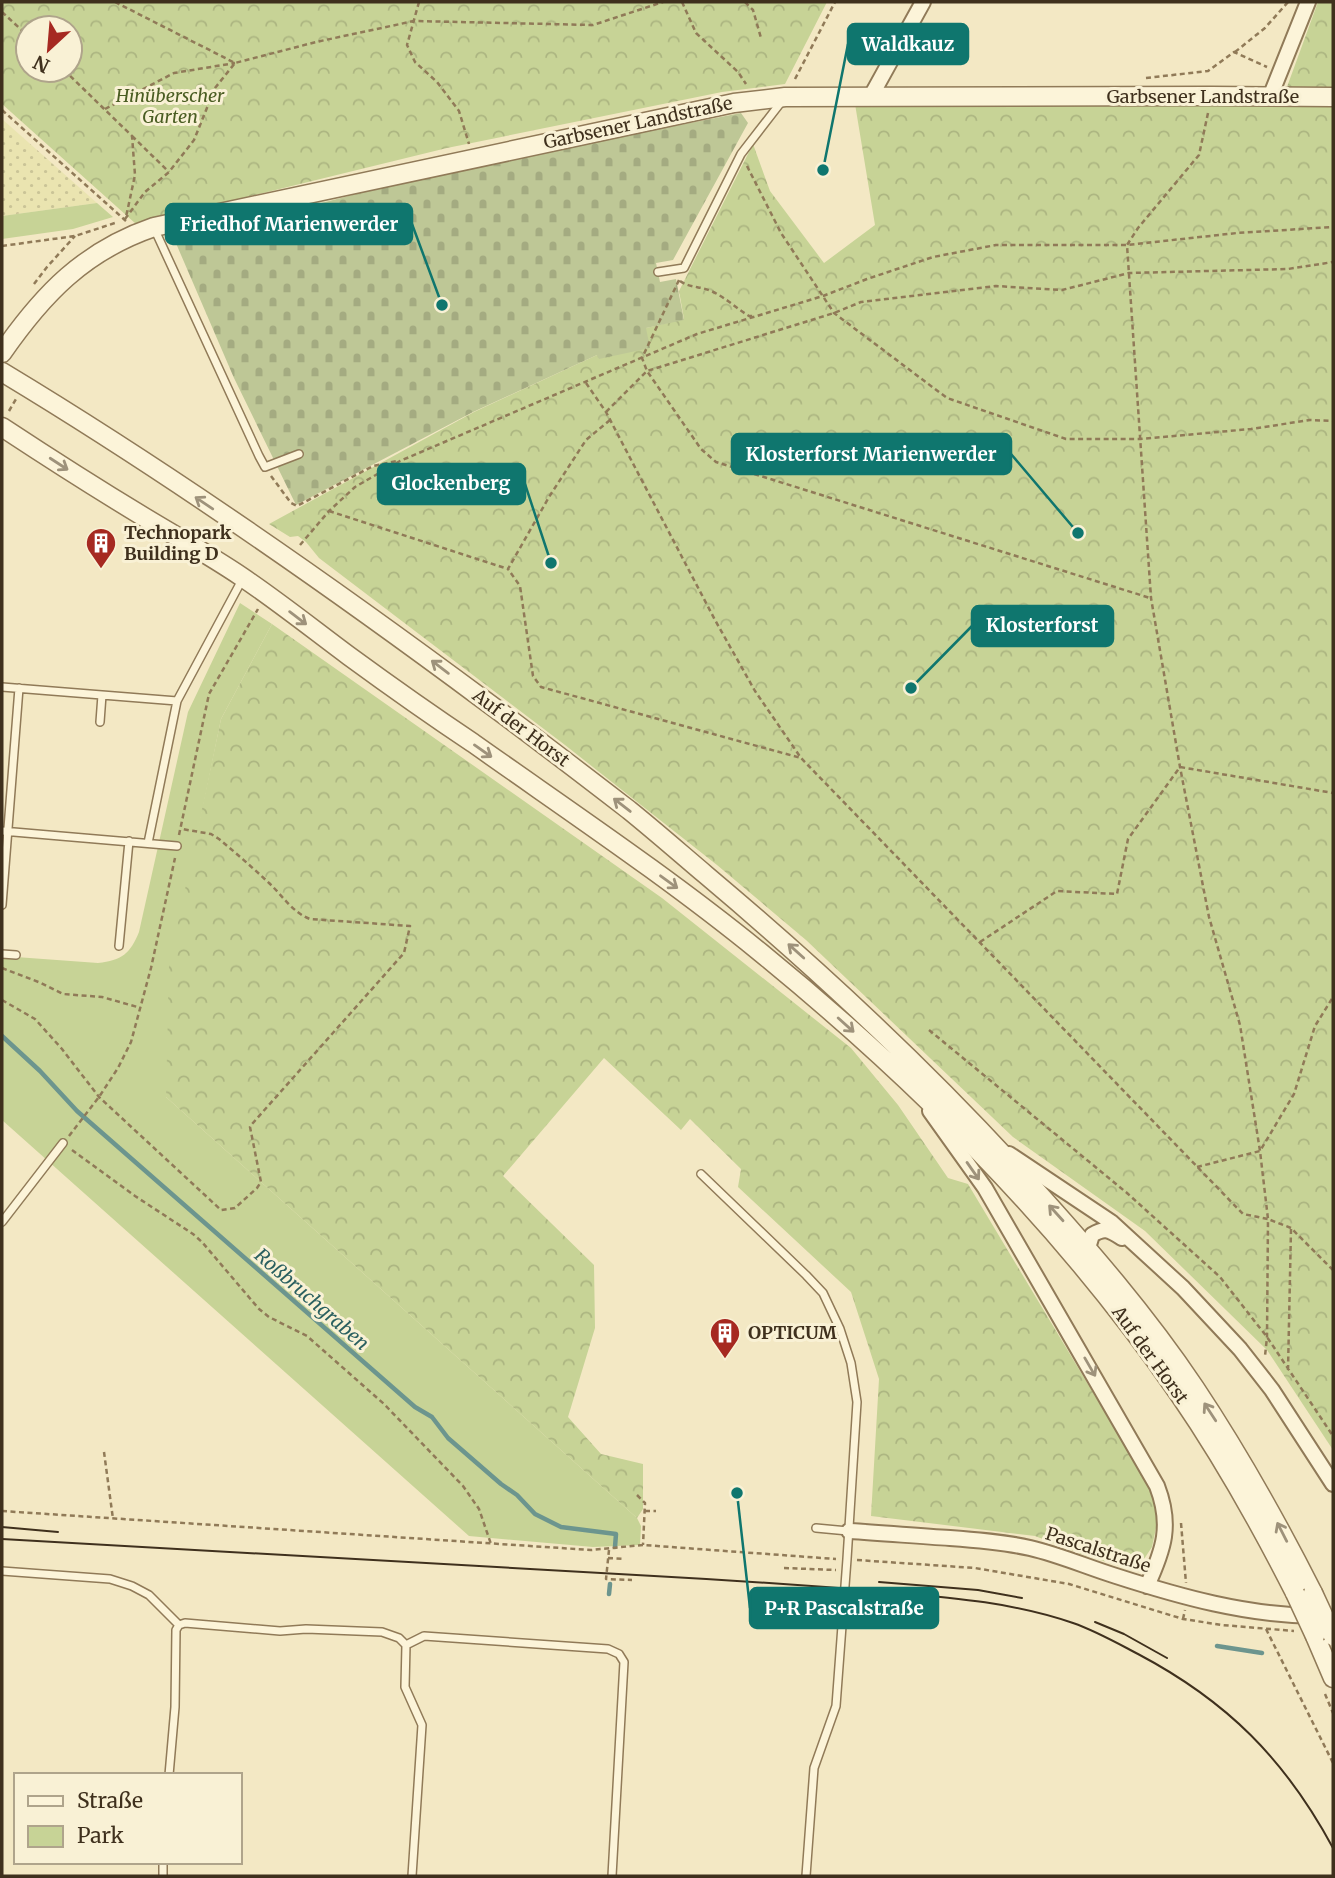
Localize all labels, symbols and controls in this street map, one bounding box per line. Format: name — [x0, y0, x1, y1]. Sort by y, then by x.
north arrow — [14, 14, 84, 84]
callout: Waldkauz — [848, 24, 968, 64]
text: Waldkauz — [861, 32, 955, 56]
text: N — [30, 50, 54, 78]
park label: Hinüberscher Garten — [115, 84, 225, 128]
street label: Garbsener Landstraße — [1107, 85, 1299, 108]
street label: Garbsener Landstraße — [541, 91, 734, 154]
callout: Friedhof Marienwerder — [166, 204, 412, 244]
text: Friedhof Marienwerder — [180, 212, 398, 236]
callout: Klosterforst Marienwerder — [732, 434, 1011, 474]
text: Klosterforst Marienwerder — [746, 442, 997, 466]
one-way arrow — [49, 457, 68, 471]
callout: Glockenberg — [378, 464, 525, 504]
text: Glockenberg — [391, 471, 511, 495]
one-way arrow — [195, 496, 215, 510]
place label: Technopark Building D — [124, 521, 232, 565]
building icon: Technopark Building D — [84, 526, 118, 570]
callout: Klosterforst — [972, 606, 1113, 646]
one-way arrow — [288, 611, 307, 626]
text: Klosterforst — [986, 613, 1099, 637]
one-way arrow — [431, 660, 450, 675]
street label: Auf der Horst — [467, 683, 574, 772]
one-way arrow — [473, 744, 492, 758]
one-way arrow — [613, 797, 631, 812]
one-way arrow — [659, 875, 678, 889]
one-way arrow — [787, 943, 805, 959]
one-way arrow — [837, 1017, 855, 1033]
one-way arrow — [966, 1161, 980, 1180]
one-way arrow — [1048, 1205, 1065, 1222]
water label: Roßbruchgraben — [250, 1243, 374, 1355]
street label: Auf der Horst — [1107, 1300, 1194, 1408]
building icon: OPTICUM — [708, 1316, 742, 1360]
place label: OPTICUM — [748, 1321, 837, 1344]
one-way arrow — [1083, 1356, 1097, 1376]
one-way arrow — [1203, 1403, 1217, 1423]
street label: Pascalstraße — [1043, 1522, 1154, 1577]
one-way arrow — [1275, 1522, 1289, 1543]
callout: P+R Pascalstraße — [750, 1588, 938, 1628]
text: P+R Pascalstraße — [764, 1596, 924, 1620]
legend — [14, 1773, 242, 1864]
text: Straße — [77, 1787, 143, 1814]
text: Park — [77, 1822, 124, 1849]

